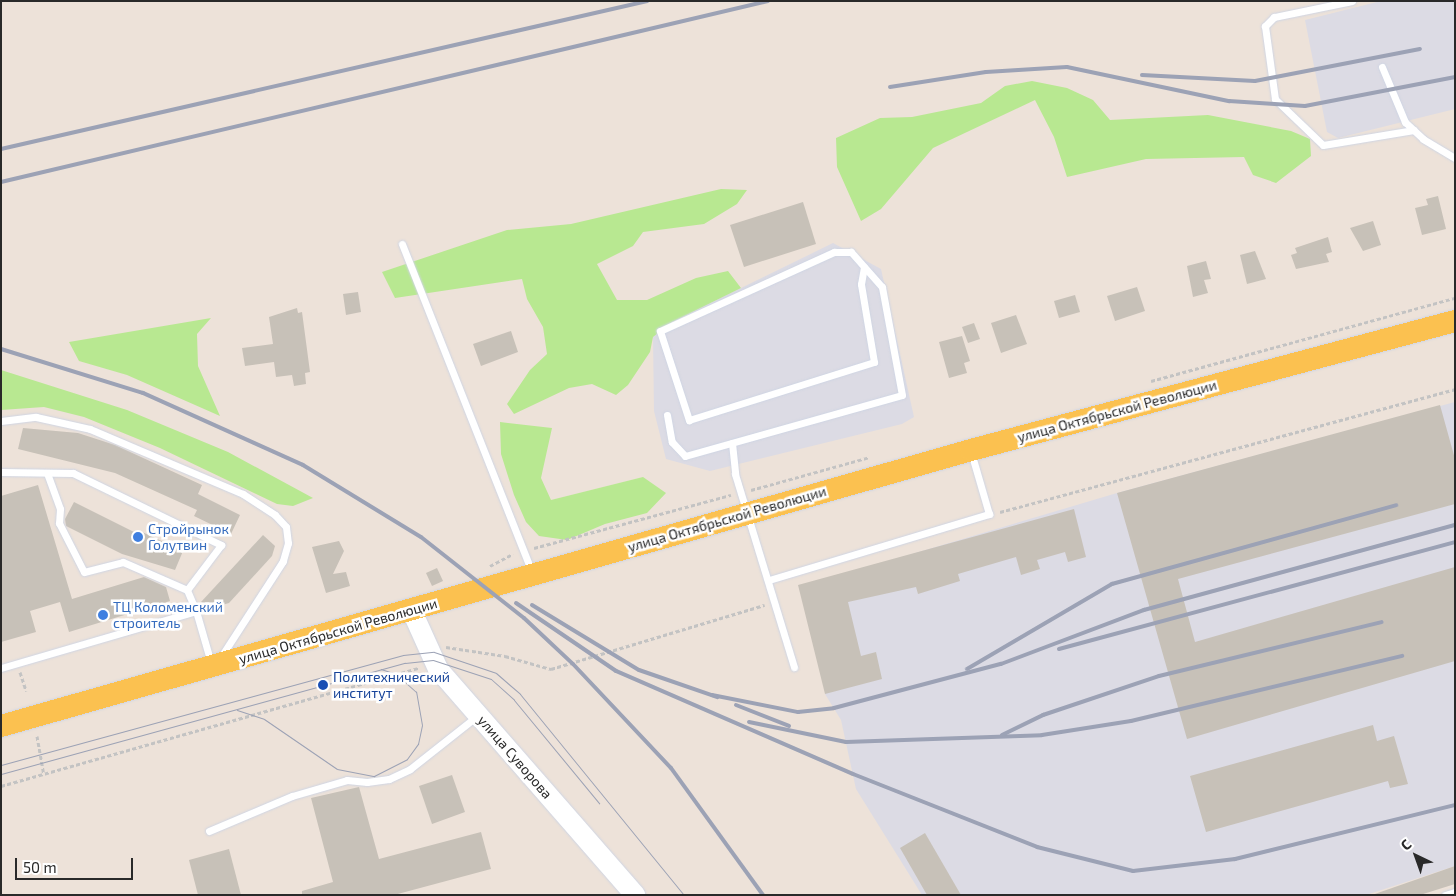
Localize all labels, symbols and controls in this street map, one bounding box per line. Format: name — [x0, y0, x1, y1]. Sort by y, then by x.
street label: улица Октябрьской Революции — [1015, 376, 1219, 446]
street label: улица Октябрьской Революции — [626, 483, 828, 555]
place label: Стройрынок Голутвин — [148, 521, 229, 554]
marker: Стройрынок Голутвин — [132, 531, 144, 543]
street label: улица Октябрьской Революции — [237, 595, 439, 667]
place label: ТЦ Коломенский строитель — [113, 599, 223, 632]
marker: ТЦ Коломенский строитель — [97, 609, 109, 621]
place label: Политехнический институт — [333, 669, 450, 702]
marker: Политехнический институт — [317, 679, 329, 691]
street label: улица Суворова — [474, 712, 556, 802]
north arrow — [1391, 831, 1441, 881]
text: С — [1397, 835, 1414, 854]
scale bar — [18, 848, 135, 880]
text: 50 m — [23, 858, 57, 876]

